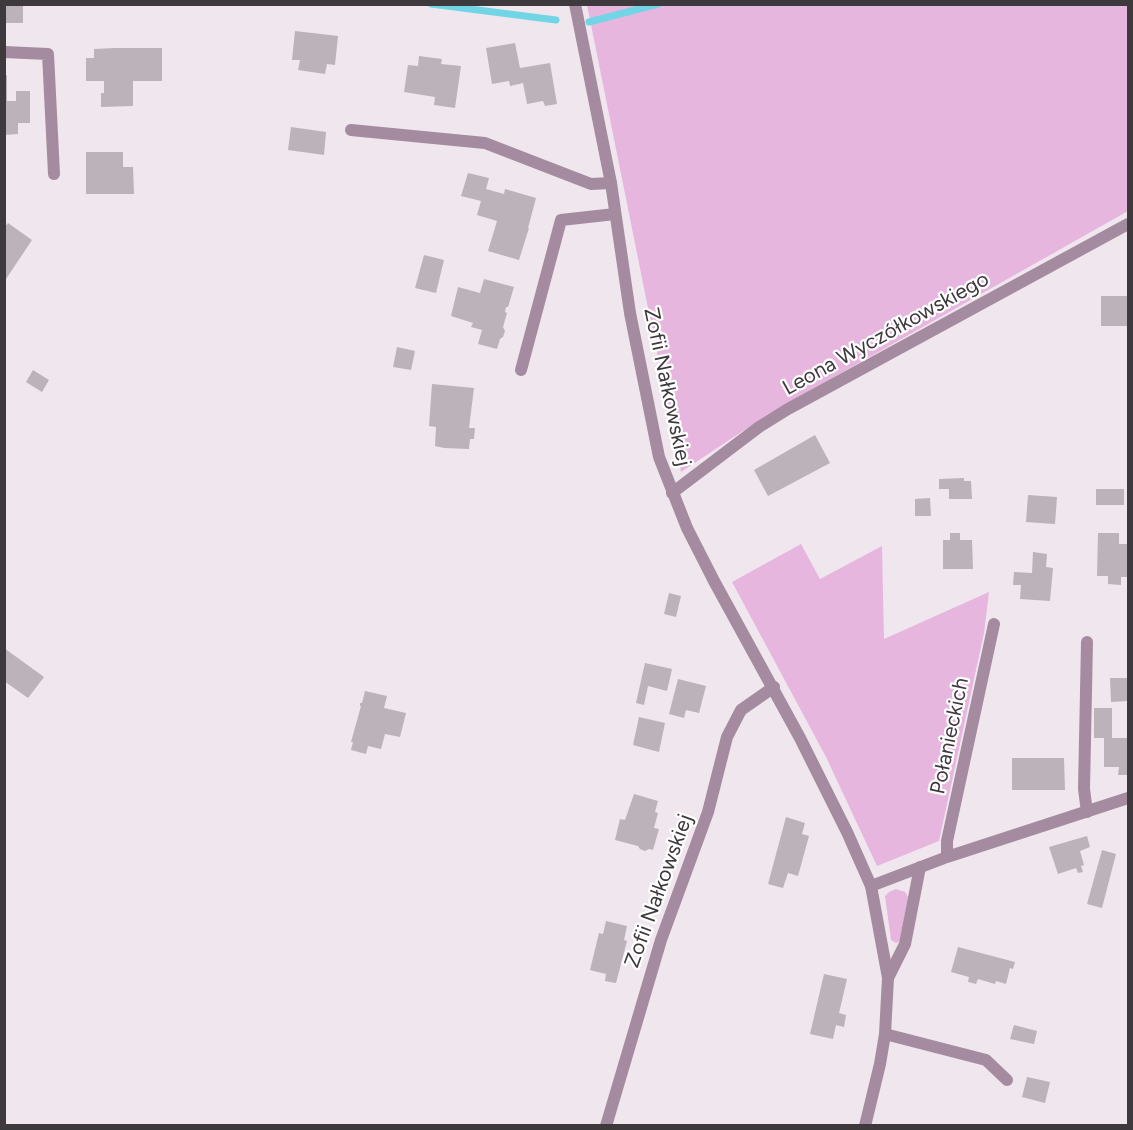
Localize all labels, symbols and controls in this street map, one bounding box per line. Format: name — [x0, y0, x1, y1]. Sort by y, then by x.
street label: Leona Wyczółkowskiego — [778, 267, 994, 401]
street label: Zofii Nałkowskiej — [638, 305, 696, 469]
street label: Połanieckich — [925, 676, 975, 796]
street label: Zofii Nałkowskiej — [620, 811, 698, 971]

